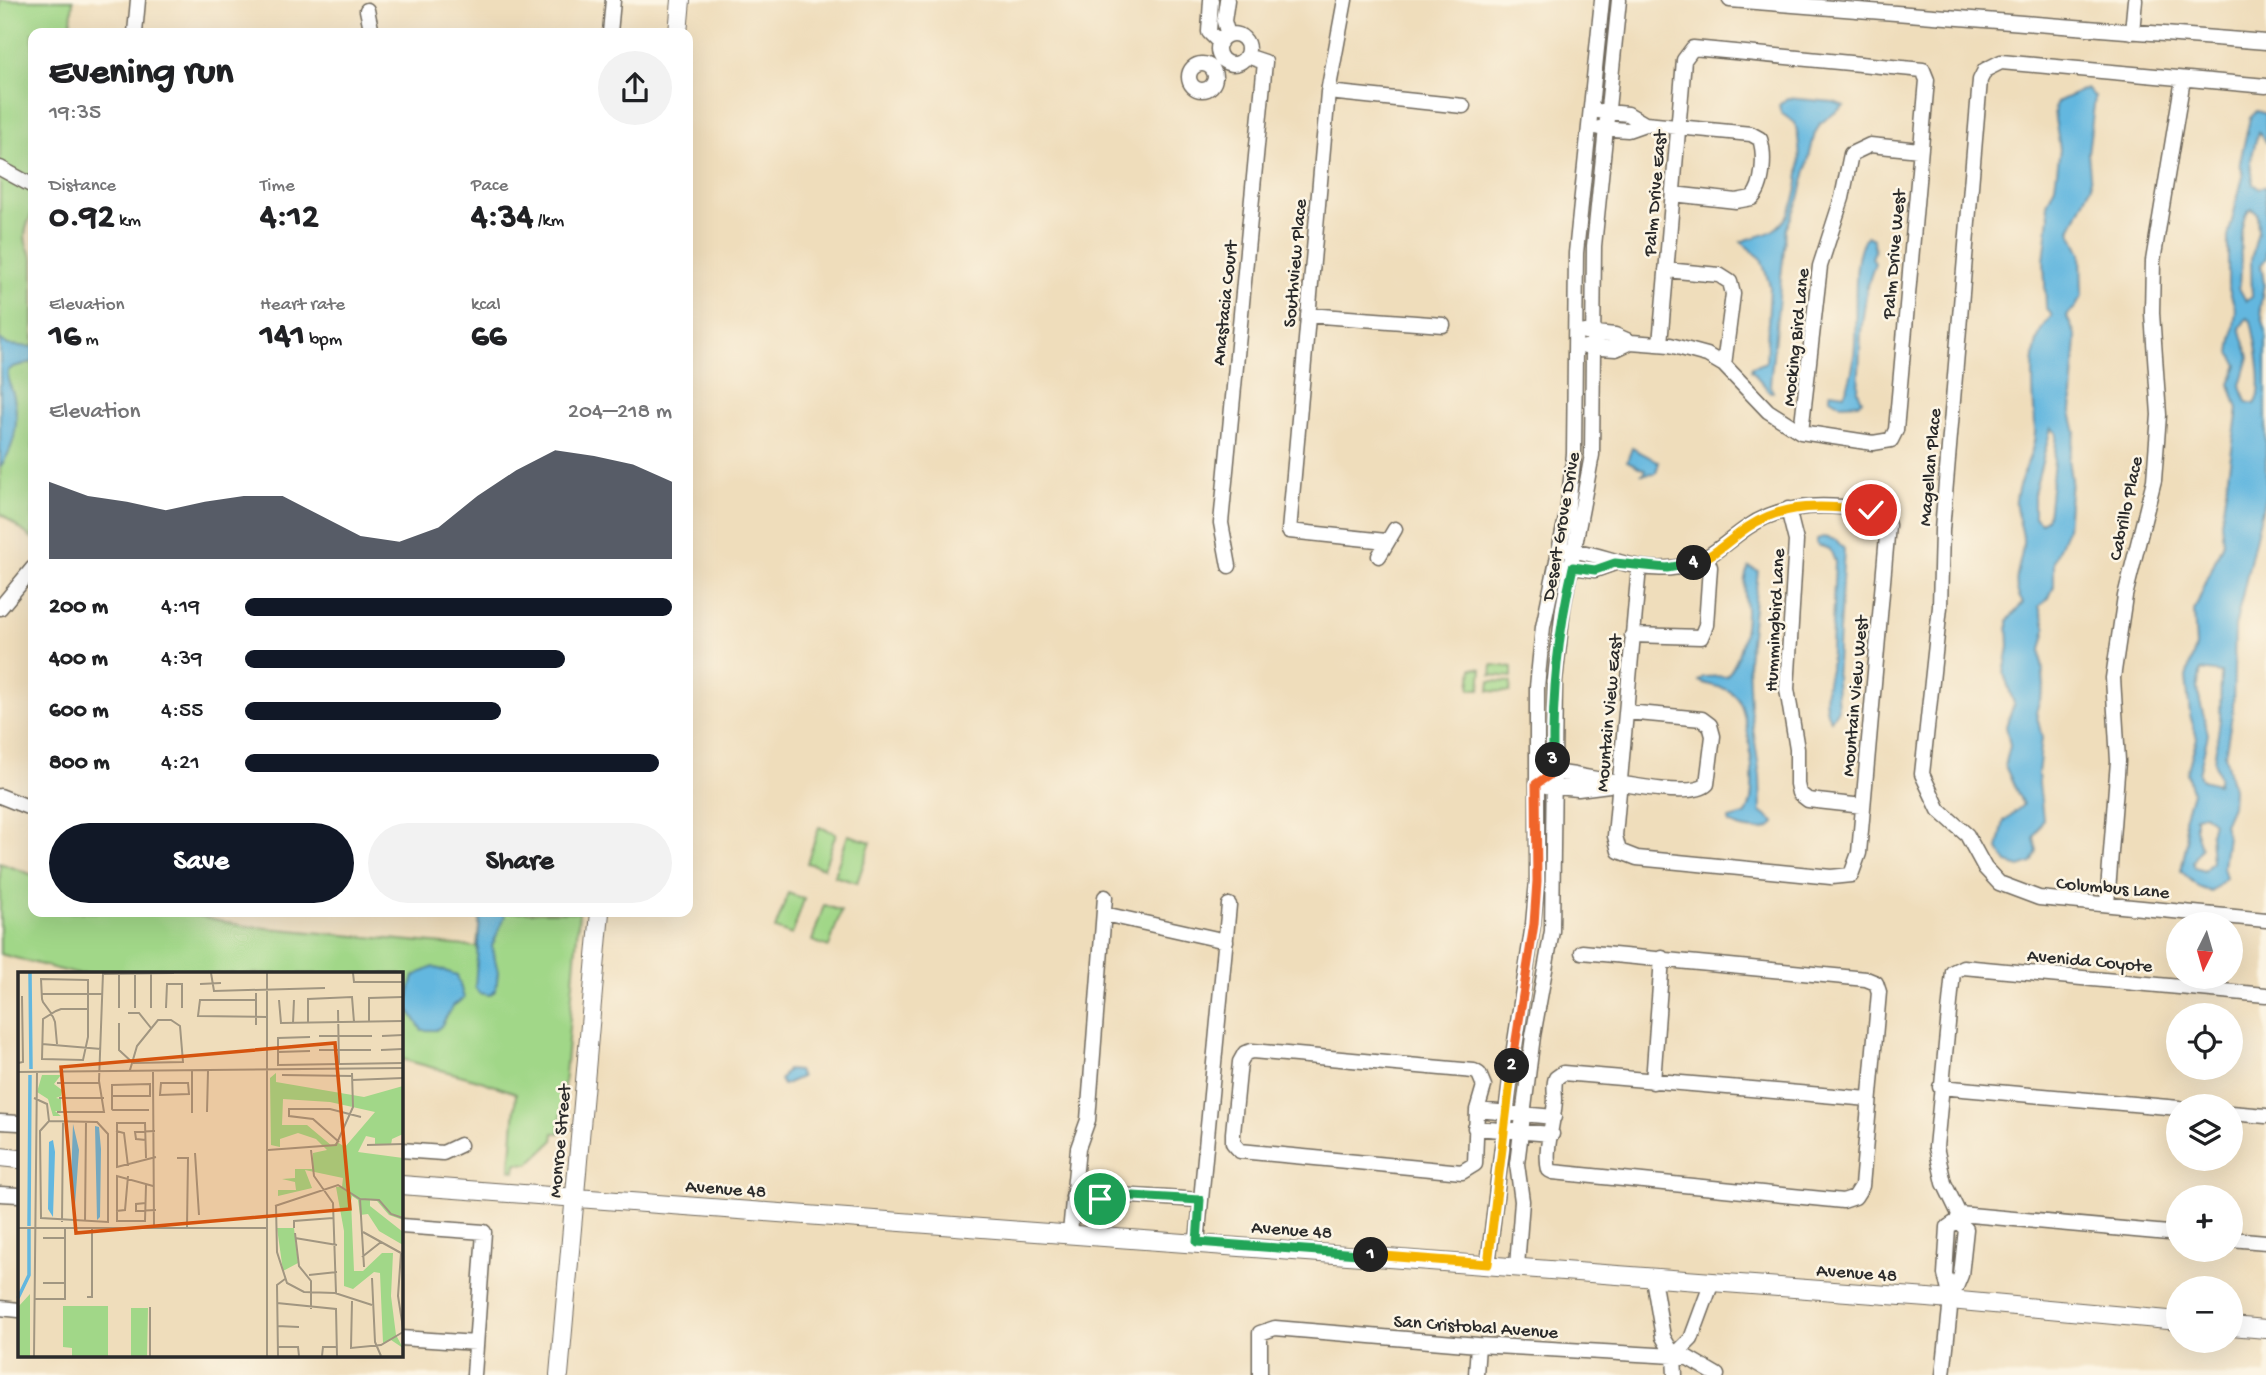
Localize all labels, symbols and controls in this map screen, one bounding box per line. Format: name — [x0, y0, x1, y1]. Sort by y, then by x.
button: share — [598, 51, 672, 125]
text: Evening run — [49, 52, 233, 96]
text: 19:35 — [49, 100, 101, 127]
street label: Palm Drive East — [1639, 127, 1674, 258]
text: Distance — [49, 175, 116, 198]
text: Time — [260, 175, 295, 198]
text: Pace — [471, 175, 508, 198]
street label: Palm Drive West — [1878, 186, 1913, 321]
text: 0.92 — [49, 198, 115, 239]
text: 4:12 — [260, 198, 319, 239]
text: 4:34 — [471, 198, 533, 239]
street label: Southview Place — [1279, 198, 1314, 328]
text: km — [115, 210, 141, 233]
text: /km — [533, 210, 564, 233]
street label: Anastacia Court — [1208, 238, 1245, 367]
street label: Mocking Bird Lane — [1779, 267, 1816, 408]
text: Elevation — [49, 294, 125, 317]
text: Heart rate — [260, 294, 345, 317]
text: kcal — [471, 294, 501, 317]
text: 16 — [49, 317, 81, 358]
text: 141 — [260, 317, 305, 358]
text: 66 — [471, 317, 506, 358]
text: m — [81, 329, 99, 352]
text: bpm — [305, 329, 342, 352]
text: Elevation — [49, 399, 140, 426]
text: 204–218 m — [568, 399, 672, 426]
street label: Magellan Place — [1915, 407, 1948, 527]
street label: Desert Grove Drive — [1538, 450, 1587, 605]
street label: Cabrillo Place — [2105, 454, 2150, 563]
pin — [1841, 480, 1901, 540]
icon: check — [1852, 491, 1890, 529]
pin: 4 — [1676, 546, 1712, 580]
street label: Hummingbird Lane — [1761, 548, 1792, 692]
text: 4 — [1689, 551, 1698, 574]
text: 200 m — [49, 594, 108, 621]
text: 4:19 — [161, 594, 200, 621]
street label: Mountain View West — [1838, 613, 1875, 778]
street label: Mountain View East — [1592, 631, 1629, 793]
text: 400 m — [49, 646, 108, 673]
text: 4:39 — [161, 646, 203, 673]
text: 600 m — [49, 698, 109, 725]
text: 4:55 — [161, 698, 203, 725]
pin: 3 — [1536, 742, 1570, 778]
text: 3 — [1548, 748, 1557, 771]
text: 800 m — [49, 750, 110, 777]
text: 4:21 — [161, 750, 200, 777]
button: Save — [49, 823, 354, 903]
button: Share — [368, 823, 672, 903]
street label: Columbus Lane — [2055, 873, 2170, 906]
north arrow — [2166, 912, 2244, 989]
map controls — [2166, 912, 2243, 1353]
street label: Avenida Coyote — [2026, 946, 2153, 979]
inset map — [18, 972, 402, 1358]
button: locate — [2166, 1003, 2243, 1080]
pin: 2 — [1494, 1048, 1530, 1084]
text: 2 — [1507, 1054, 1516, 1077]
street label: Monroe Street — [545, 1081, 578, 1199]
button: layers — [2166, 1094, 2243, 1171]
pin — [1070, 1169, 1130, 1229]
street label: Avenue 48 — [685, 1176, 767, 1205]
icon: arrive — [1081, 1180, 1119, 1218]
button: + — [2166, 1185, 2243, 1262]
street label: Avenue 48 — [1251, 1217, 1333, 1246]
pin: 1 — [1354, 1238, 1388, 1272]
text: 1 — [1367, 1243, 1374, 1266]
street label: Avenue 48 — [1816, 1260, 1898, 1289]
button: − — [2166, 1276, 2243, 1353]
street label: San Cristobal Avenue — [1393, 1311, 1559, 1346]

